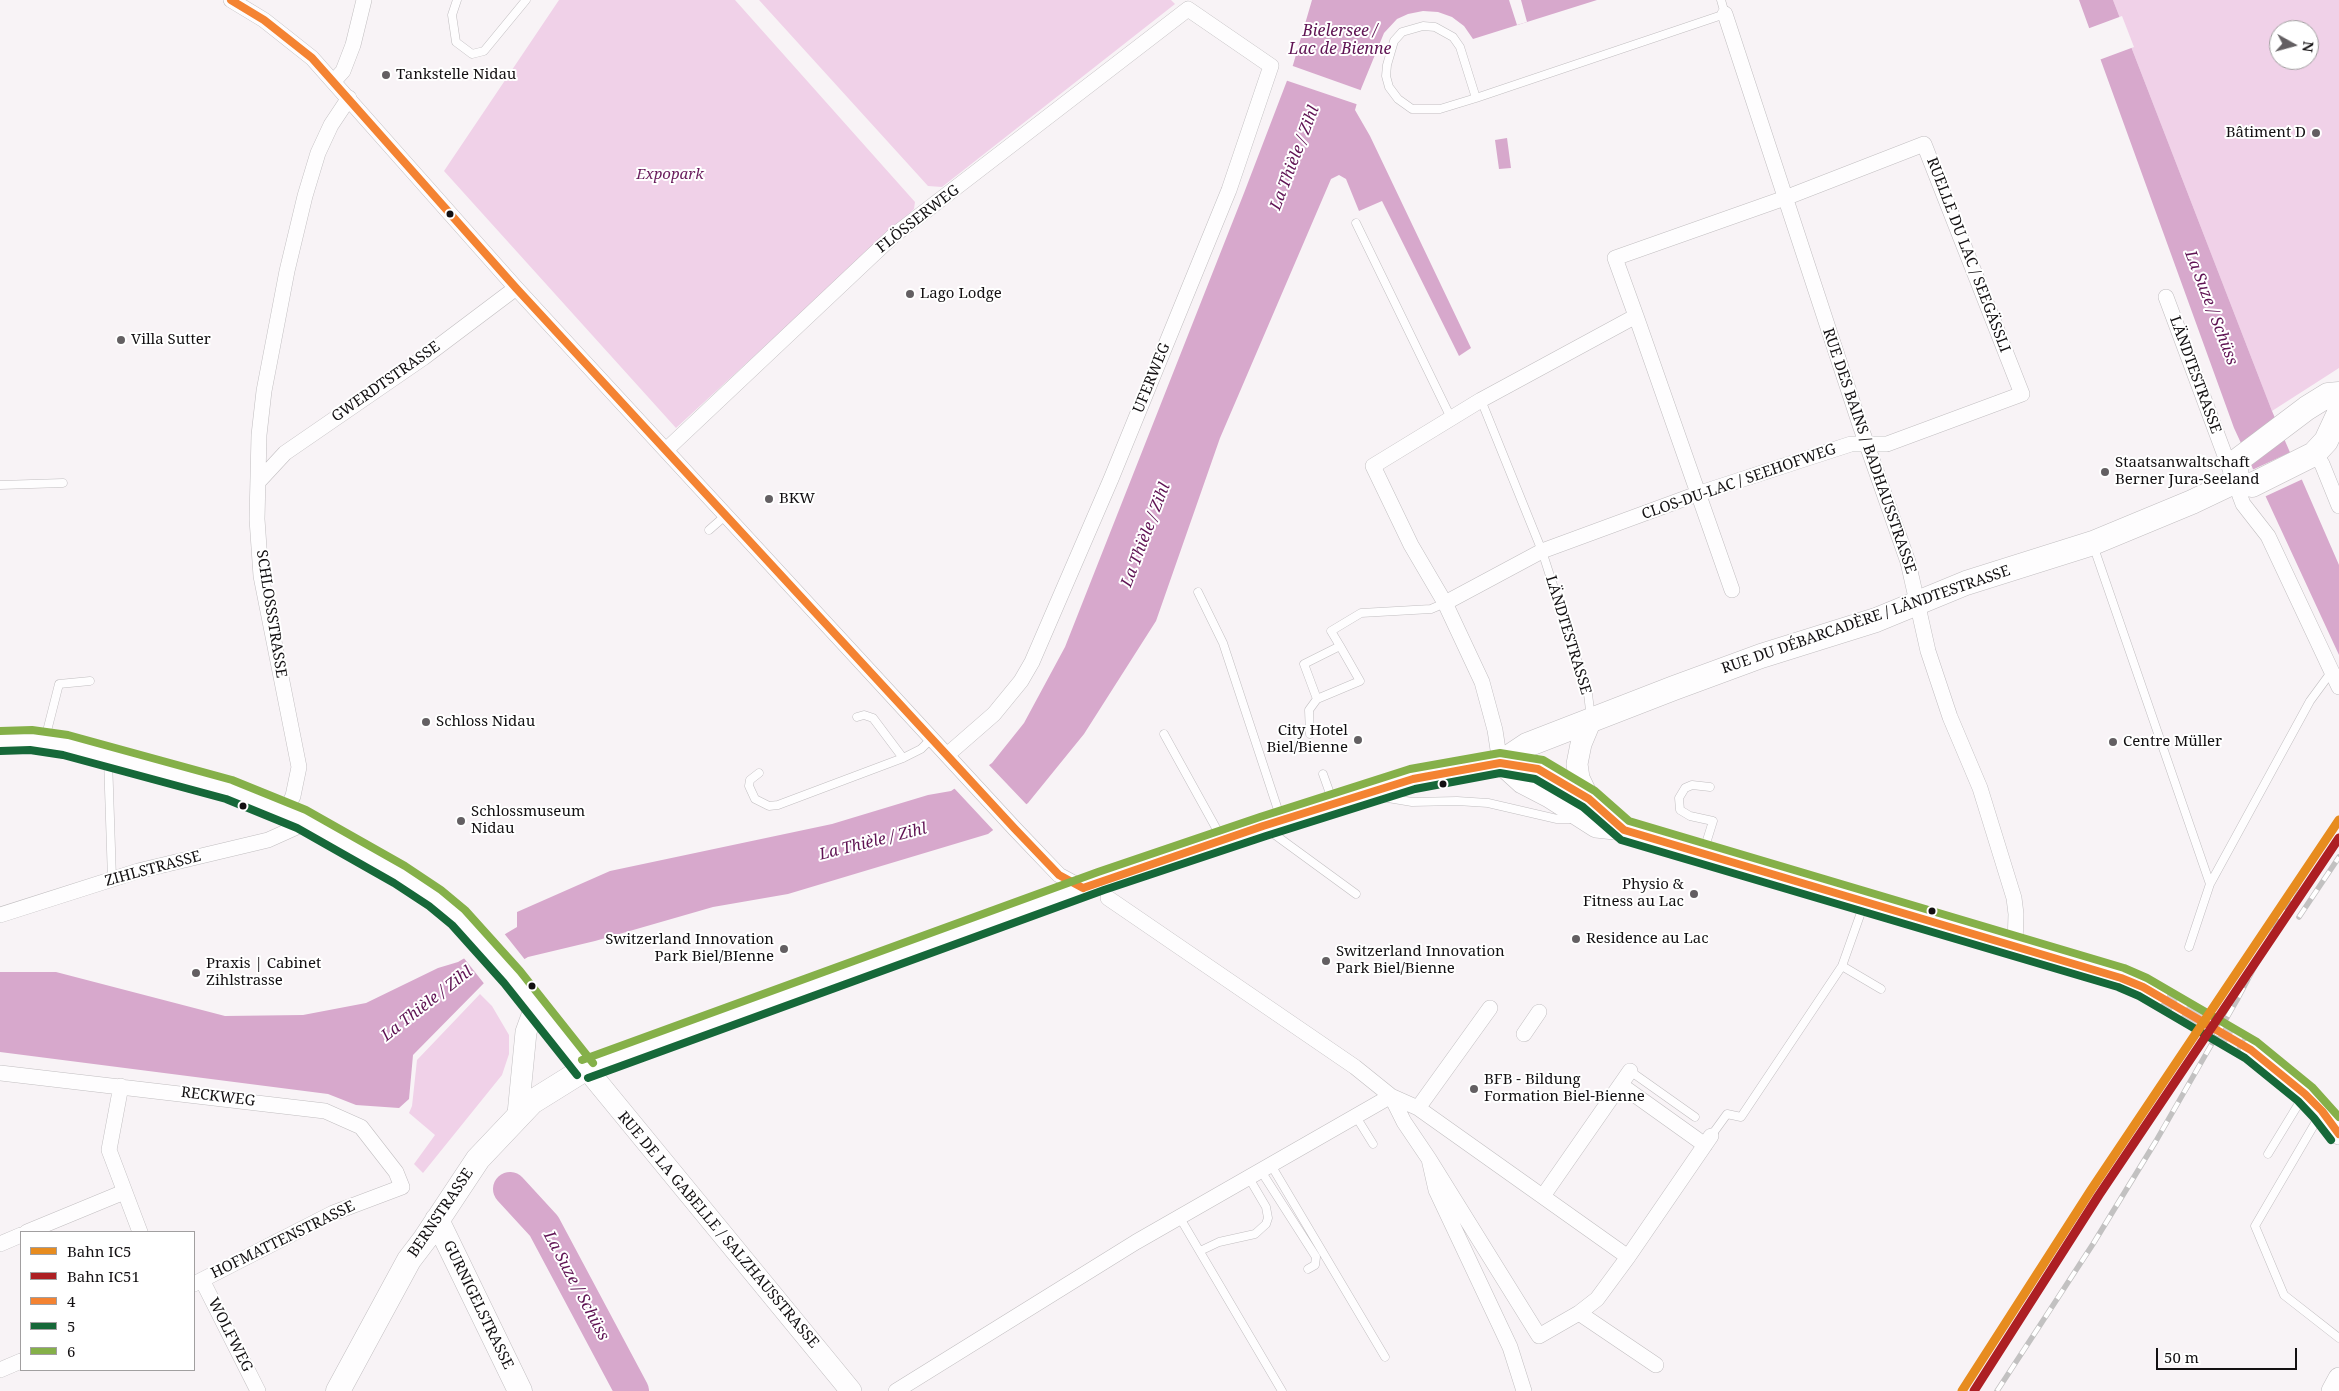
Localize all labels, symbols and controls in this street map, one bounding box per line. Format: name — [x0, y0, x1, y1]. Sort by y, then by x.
north arrow — [2269, 20, 2319, 70]
water label: Bielersee / Lac de Bienne — [1289, 21, 1391, 59]
text: N — [2298, 40, 2318, 53]
place label: Tankstelle Nidau — [396, 66, 516, 84]
marker: Tankstelle Nidau — [380, 69, 392, 81]
water label: La Thièle / Zihl — [1266, 103, 1324, 213]
place label: Bâtiment D — [2226, 124, 2306, 142]
marker: Bâtiment D — [2310, 127, 2322, 139]
street label: RUELLE DU LAC / SEEGÄSSLI — [1922, 155, 2014, 355]
park label: Expopark — [636, 166, 704, 184]
street label: FLÖSSERWEG — [873, 181, 963, 257]
unlabelled marker — [445, 209, 455, 219]
water label: La Suze / Schüss — [2180, 248, 2242, 368]
place label: Lago Lodge — [920, 285, 1002, 303]
marker: Lago Lodge — [904, 288, 916, 300]
street label: LÄNDTESTRASSE — [2165, 314, 2225, 436]
street label: RUE DES BAINS / BADHAUSSTRASSE — [1818, 326, 1920, 576]
place label: Villa Sutter — [131, 331, 211, 349]
marker: Villa Sutter — [115, 334, 127, 346]
street label: GWERDTSTRASSE — [328, 338, 444, 426]
street label: UFERWEG — [1130, 340, 1174, 416]
street label: CLOS-DU-LAC / SEEHOFWEG — [1640, 440, 1838, 524]
place label: Staatsanwaltschaft Berner Jura-Seeland — [2115, 454, 2259, 489]
marker: Staatsanwaltschaft Berner Jura-Seeland — [2099, 466, 2111, 478]
water label: La Thièle / Zihl — [1117, 480, 1175, 590]
place label: BKW — [779, 490, 815, 508]
marker: BKW — [763, 493, 775, 505]
street label: SCHLOSSSTRASSE — [252, 549, 290, 679]
street label: RUE DU DÉBARCADÈRE / LÄNDTESTRASSE — [1719, 562, 2013, 678]
street label: LÄNDTESTRASSE — [1541, 573, 1595, 697]
place label: Schloss Nidau — [436, 713, 535, 731]
marker: Schloss Nidau — [420, 716, 432, 728]
place label: City Hotel Biel/Bienne — [1266, 722, 1348, 757]
place label: Centre Müller — [2123, 733, 2222, 751]
marker: City Hotel Biel/Bienne — [1352, 734, 1364, 746]
marker: Centre Müller — [2107, 736, 2119, 748]
unlabelled marker — [1438, 779, 1448, 789]
unlabelled marker — [238, 801, 248, 811]
place label: Schlossmuseum Nidau — [471, 803, 585, 838]
marker: Schlossmuseum Nidau — [455, 815, 467, 827]
water label: La Thièle / Zihl — [817, 819, 929, 865]
street label: ZIHLSTRASSE — [103, 848, 203, 890]
place label: Physio & Fitness au Lac — [1583, 876, 1684, 911]
marker: Physio & Fitness au Lac — [1688, 888, 1700, 900]
unlabelled marker — [1927, 906, 1937, 916]
place label: Residence au Lac — [1586, 930, 1709, 948]
place label: Switzerland Innovation Park Biel/BIenne — [605, 931, 774, 966]
marker: Residence au Lac — [1570, 933, 1582, 945]
marker: Switzerland Innovation Park Biel/BIenne — [778, 943, 790, 955]
place label: Switzerland Innovation Park Biel/Bienne — [1336, 943, 1505, 978]
place label: Praxis | Cabinet Zihlstrasse — [206, 955, 321, 990]
marker: Switzerland Innovation Park Biel/Bienne — [1320, 955, 1332, 967]
water label: La Thièle / Zihl — [378, 963, 476, 1045]
marker: Praxis | Cabinet Zihlstrasse — [190, 967, 202, 979]
unlabelled marker — [527, 981, 537, 991]
place label: BFB - Bildung Formation Biel-Bienne — [1484, 1071, 1645, 1106]
marker: BFB - Bildung Formation Biel-Bienne — [1468, 1083, 1480, 1095]
street label: RECKWEG — [180, 1084, 256, 1110]
street label: RUE DE LA GABELLE / SALZHAUSSTRASSE — [614, 1108, 822, 1352]
street label: BERNSTRASSE — [405, 1165, 477, 1261]
street label: HOFMATTENSTRASSE — [208, 1197, 358, 1283]
water label: La Suze / Schüss — [539, 1228, 613, 1344]
legend — [20, 1231, 195, 1371]
street label: GURNIGELSTRASSE — [439, 1238, 517, 1372]
text: Bahn IC5 — [67, 1241, 131, 1261]
text: Bahn IC51 — [67, 1266, 140, 1286]
text: 4 — [67, 1291, 75, 1311]
street label: WOLFWEG — [204, 1295, 256, 1375]
text: 5 — [67, 1316, 75, 1336]
scale bar — [2159, 1338, 2300, 1370]
text: 6 — [67, 1341, 75, 1361]
text: 50 m — [2164, 1347, 2199, 1367]

